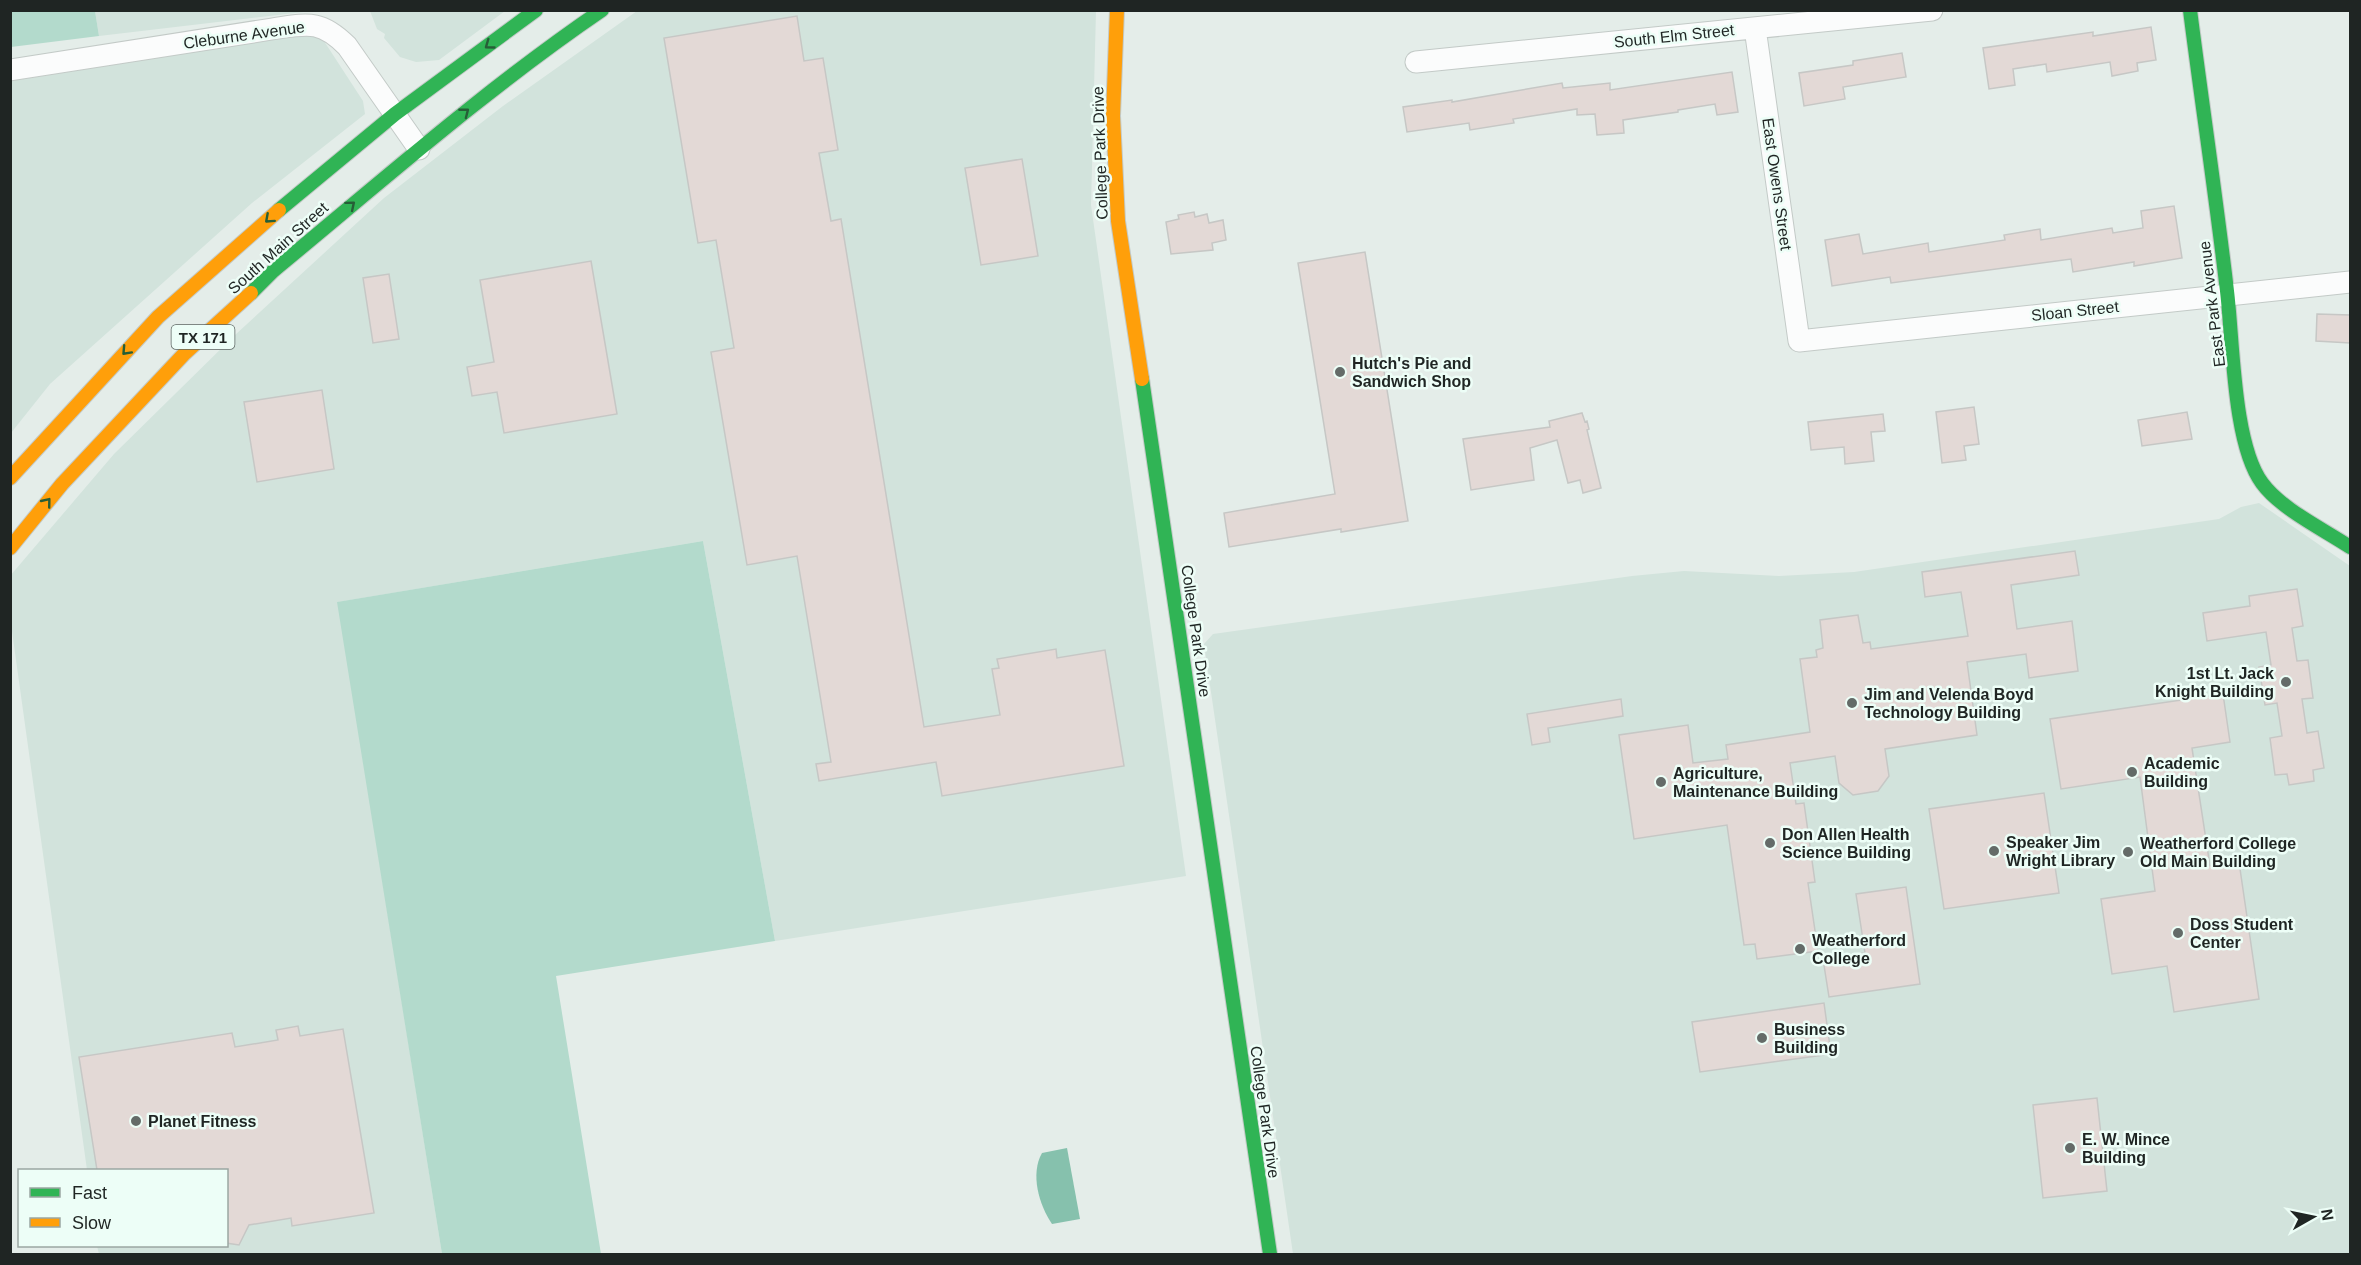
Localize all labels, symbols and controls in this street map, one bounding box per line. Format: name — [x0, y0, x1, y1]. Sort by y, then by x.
street label: Cleburne Avenue — [182, 18, 306, 52]
street label: South Elm Street — [1613, 21, 1736, 51]
one-way arrow — [485, 38, 496, 49]
street label: College Park Drive — [1089, 86, 1111, 220]
one-way arrow — [458, 109, 469, 120]
street label: East Owens Street — [1759, 117, 1795, 252]
street label: South Main Street — [225, 198, 332, 297]
one-way arrow — [345, 201, 356, 212]
one-way arrow — [265, 212, 276, 223]
street label: East Park Avenue — [2196, 240, 2228, 368]
street label: Sloan Street — [2030, 298, 2120, 324]
road number: TX 171 — [172, 325, 234, 349]
one-way arrow — [122, 344, 133, 355]
place label: Hutch's Pie and Sandwich Shop — [1352, 355, 1471, 390]
marker: Hutch's Pie and Sandwich Shop — [1333, 365, 1347, 379]
one-way arrow — [40, 498, 51, 509]
street label: College Park Drive — [1178, 564, 1214, 698]
place label: 1st Lt. Jack Knight Building — [2155, 665, 2274, 700]
marker: 1st Lt. Jack Knight Building — [2279, 675, 2293, 689]
place label: Jim and Velenda Boyd Technology Building — [1864, 686, 2034, 721]
marker: Jim and Velenda Boyd Technology Building — [1845, 696, 1859, 710]
place label: Academic Building — [2144, 755, 2220, 790]
place label: Agriculture, Maintenance Building — [1673, 765, 1838, 800]
marker: Academic Building — [2125, 765, 2139, 779]
marker: Agriculture, Maintenance Building — [1654, 775, 1668, 789]
place label: Don Allen Health Science Building — [1782, 826, 1911, 861]
place label: Speaker Jim Wright Library — [2006, 834, 2115, 869]
place label: Weatherford College Old Main Building — [2140, 835, 2296, 870]
marker: Don Allen Health Science Building — [1763, 836, 1777, 850]
marker: Speaker Jim Wright Library — [1987, 844, 2001, 858]
marker: Weatherford College Old Main Building — [2121, 845, 2135, 859]
place label: Doss Student Center — [2190, 916, 2294, 951]
marker: Doss Student Center — [2171, 926, 2185, 940]
place label: Weatherford College — [1812, 932, 1906, 967]
marker: Weatherford College — [1793, 942, 1807, 956]
place label: Business Building — [1774, 1021, 1845, 1056]
marker: Business Building — [1755, 1031, 1769, 1045]
street label: College Park Drive — [1247, 1045, 1283, 1179]
place label: Planet Fitness — [148, 1113, 257, 1130]
marker: Planet Fitness — [129, 1114, 143, 1128]
place label: E. W. Mince Building — [2082, 1131, 2170, 1166]
marker: E. W. Mince Building — [2063, 1141, 2077, 1155]
legend — [18, 1169, 228, 1247]
text: Fast — [72, 1183, 107, 1203]
north arrow — [2283, 1187, 2343, 1247]
text: N — [2318, 1208, 2337, 1222]
text: Slow — [72, 1213, 112, 1233]

